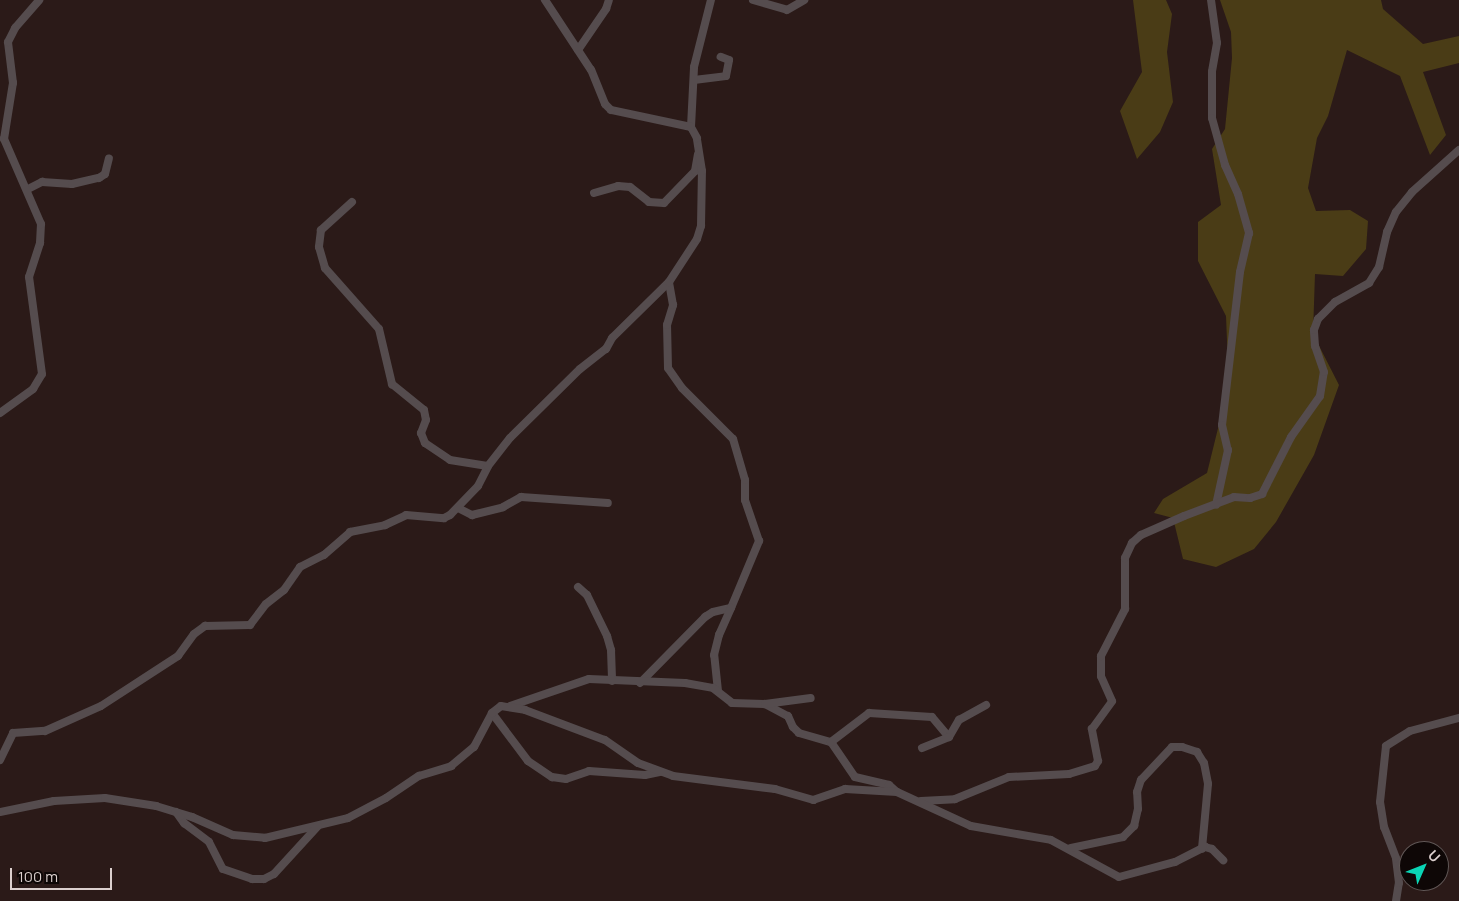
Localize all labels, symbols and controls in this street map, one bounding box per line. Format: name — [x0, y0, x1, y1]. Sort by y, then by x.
north arrow — [1399, 841, 1449, 891]
text: U — [1424, 846, 1445, 866]
scale bar — [12, 858, 115, 890]
text: 100 m — [18, 866, 58, 887]

